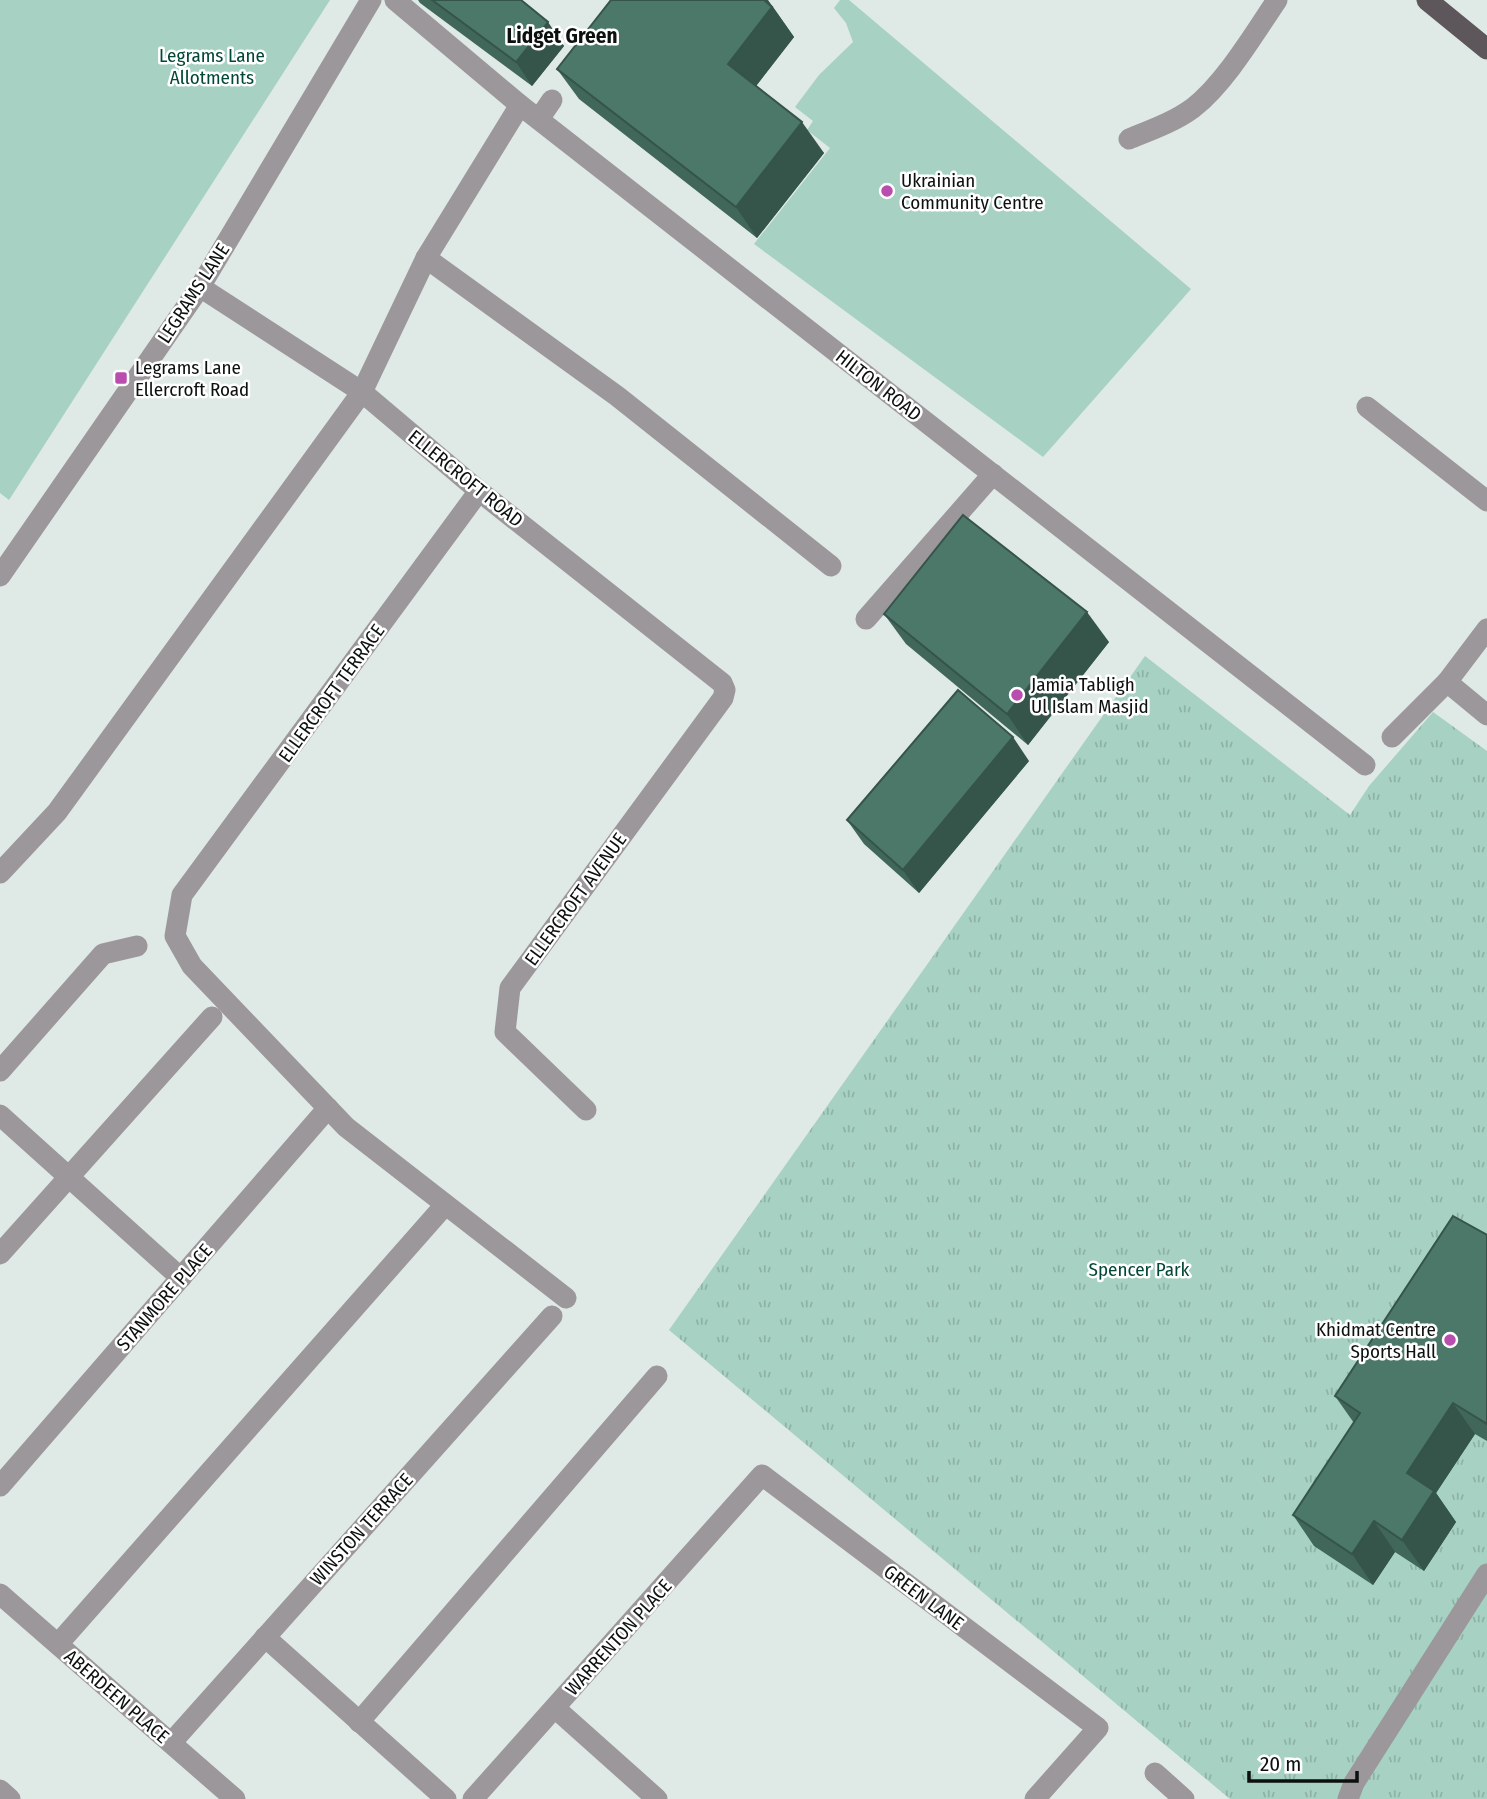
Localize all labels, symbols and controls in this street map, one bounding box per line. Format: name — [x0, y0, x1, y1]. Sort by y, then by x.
district label: Lidget Green — [507, 23, 617, 49]
park label: Legrams Lane Allotments — [159, 44, 265, 89]
place label: Ukrainian Community Centre — [901, 169, 1044, 214]
marker: Ukrainian Community Centre — [879, 183, 895, 199]
street label: LEGRAMS LANE — [153, 239, 234, 347]
street label: HILTON ROAD — [831, 345, 926, 426]
place label: Legrams Lane Ellercroft Road — [135, 356, 249, 401]
marker: Legrams Lane Ellercroft Road — [113, 370, 129, 386]
street label: ELLERCROFT ROAD — [404, 425, 528, 532]
street label: ELLERCROFT TERRACE — [274, 620, 389, 767]
place label: Jamia Tabligh Ul Islam Masjid — [1031, 673, 1149, 718]
marker: Jamia Tabligh Ul Islam Masjid — [1009, 687, 1025, 703]
street label: ELLERCROFT AVENUE — [520, 829, 631, 970]
street label: STANMORE PLACE — [112, 1239, 217, 1355]
park label: Spencer Park — [1089, 1258, 1190, 1281]
place label: Khidmat Centre Sports Hall — [1316, 1318, 1436, 1363]
marker: Khidmat Centre Sports Hall — [1442, 1332, 1458, 1348]
street label: WINSTON TERRACE — [305, 1469, 418, 1590]
street label: GREEN LANE — [879, 1560, 968, 1635]
street label: WARRENTON PLACE — [560, 1575, 677, 1700]
street label: ABERDEEN PLACE — [60, 1645, 174, 1748]
scale bar — [1249, 1740, 1358, 1784]
text: 20 m — [1260, 1751, 1301, 1777]

